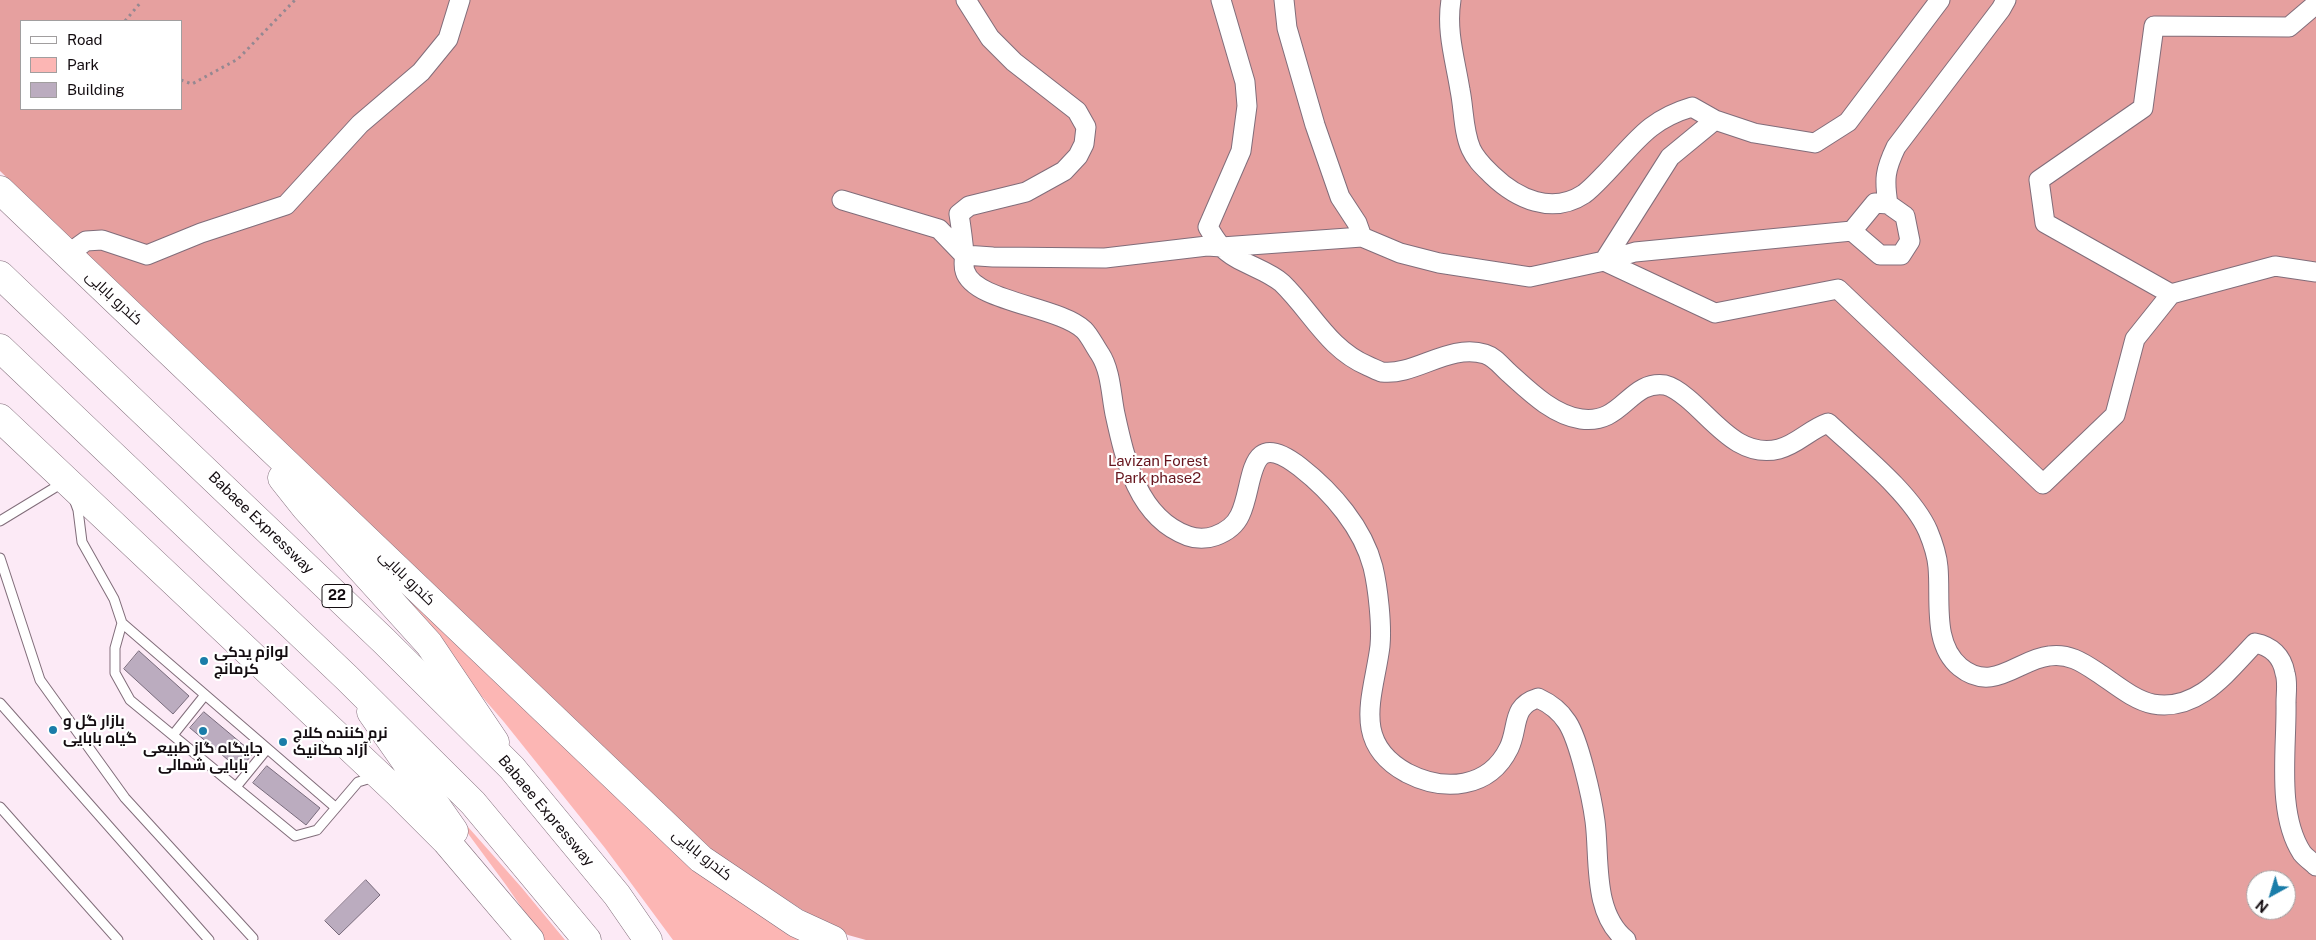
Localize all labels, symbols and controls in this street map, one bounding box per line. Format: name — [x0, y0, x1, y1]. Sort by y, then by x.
legend — [20, 20, 182, 110]
text: Road — [67, 31, 103, 48]
text: Park — [67, 56, 99, 73]
text: Building — [67, 81, 125, 98]
street label: کندرو بابایی — [82, 267, 146, 329]
park label: Lavizan Forest Park phase2 — [1108, 452, 1208, 487]
street label: Babaee Expressway — [205, 468, 317, 578]
street label: کندرو بابایی — [375, 547, 439, 609]
road number: 22 — [322, 584, 352, 608]
place label: لوازم یدکی کرمانج — [214, 643, 289, 678]
marker: لوازم یدکی کرمانج — [198, 655, 210, 667]
place label: بازار گل و گیاه بابایی — [63, 712, 137, 747]
marker: بازار گل و گیاه بابایی — [47, 724, 59, 736]
place label: نرم کننده کلاچ آزاد مکانیک — [293, 724, 388, 759]
marker: جایگاه گاز طبیعی بابایی شمالی — [197, 725, 209, 737]
marker: نرم کننده کلاچ آزاد مکانیک — [277, 736, 289, 748]
place label: جایگاه گاز طبیعی بابایی شمالی — [143, 739, 263, 774]
street label: Babaee Expressway — [494, 752, 598, 870]
street label: کندرو بابایی — [668, 825, 736, 885]
north arrow — [2246, 870, 2296, 920]
text: N — [2253, 896, 2271, 916]

